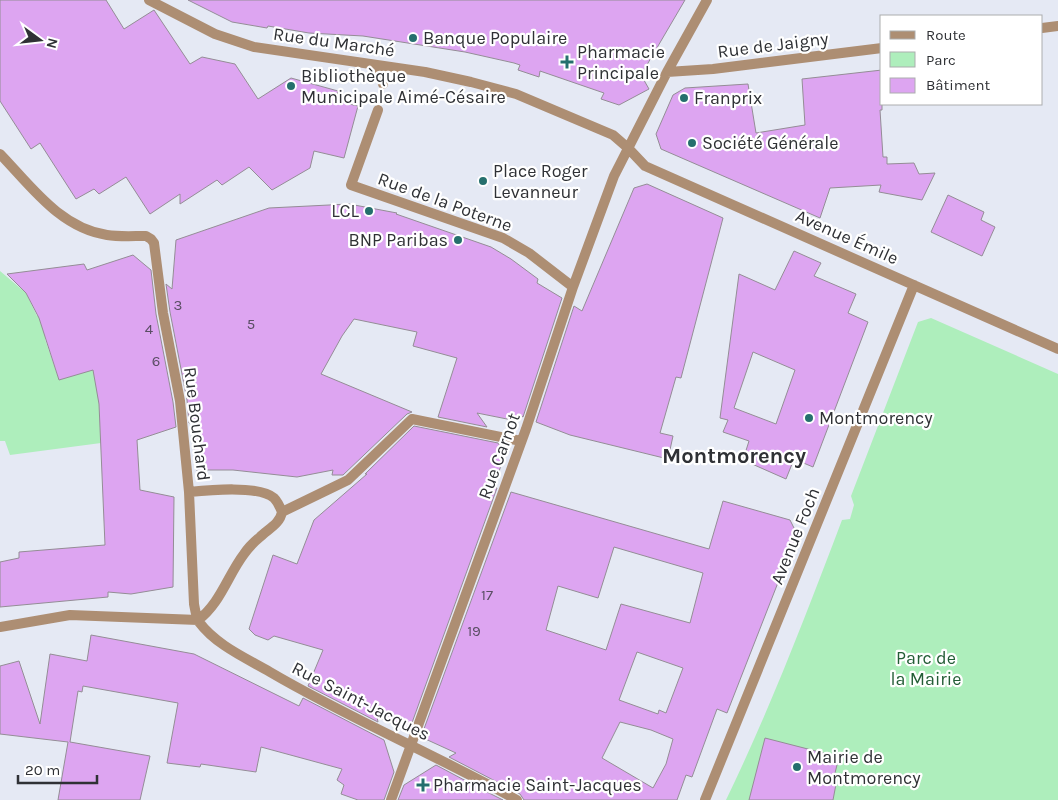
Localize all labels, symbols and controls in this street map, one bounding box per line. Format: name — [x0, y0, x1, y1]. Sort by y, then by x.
north arrow — [15, 15, 65, 65]
legend — [880, 15, 1043, 105]
street label: Rue du Marché — [272, 23, 396, 61]
text: Route — [926, 26, 966, 44]
place label: Banque Populaire — [423, 27, 567, 49]
street label: Rue de Jaigny — [716, 27, 830, 63]
marker: Banque Populaire — [407, 32, 419, 44]
text: N — [43, 36, 62, 50]
place label: Pharmacie Principale — [577, 41, 665, 84]
text: Parc — [926, 51, 956, 69]
marker: Pharmacie Principale — [561, 56, 573, 68]
place label: Bibliothèque Municipale Aimé-Césaire — [301, 65, 506, 108]
text: Bâtiment — [926, 76, 990, 94]
marker: Bibliothèque Municipale Aimé-Césaire — [285, 80, 297, 92]
place label: Franprix — [694, 87, 762, 109]
marker: Franprix — [678, 92, 690, 104]
place label: Société Générale — [702, 132, 839, 154]
marker: Société Générale — [686, 137, 698, 149]
place label: Place Roger Levanneur — [493, 160, 588, 203]
street label: Rue de la Poterne — [375, 168, 515, 236]
marker: Place Roger Levanneur — [477, 175, 489, 187]
place label: LCL — [331, 200, 360, 222]
street label: Avenue Émile — [792, 204, 902, 269]
marker: LCL — [363, 205, 375, 217]
place label: BNP Paribas — [348, 229, 448, 251]
marker: BNP Paribas — [452, 234, 464, 246]
house number: 3 — [174, 296, 182, 314]
house number: 5 — [247, 315, 255, 333]
house number: 4 — [145, 320, 154, 338]
house number: 6 — [152, 352, 160, 370]
street label: Rue Bouchard — [179, 366, 215, 482]
place label: Montmorency — [819, 407, 933, 429]
street label: Rue Carnot — [473, 410, 525, 502]
marker: Montmorency — [803, 412, 815, 424]
district label: Montmorency — [662, 443, 806, 469]
street label: Avenue Foch — [766, 484, 824, 588]
house number: 17 — [481, 586, 493, 604]
house number: 19 — [467, 622, 481, 640]
park label: Parc de la Mairie — [891, 647, 961, 690]
street label: Rue Saint-Jacques — [288, 657, 434, 745]
place label: Mairie de Montmorency — [807, 746, 921, 789]
scale bar — [18, 752, 96, 784]
text: 20 m — [25, 761, 60, 779]
marker: Mairie de Montmorency — [791, 761, 803, 773]
place label: Pharmacie Saint-Jacques — [433, 774, 642, 796]
marker: Pharmacie Saint-Jacques — [417, 779, 429, 791]

